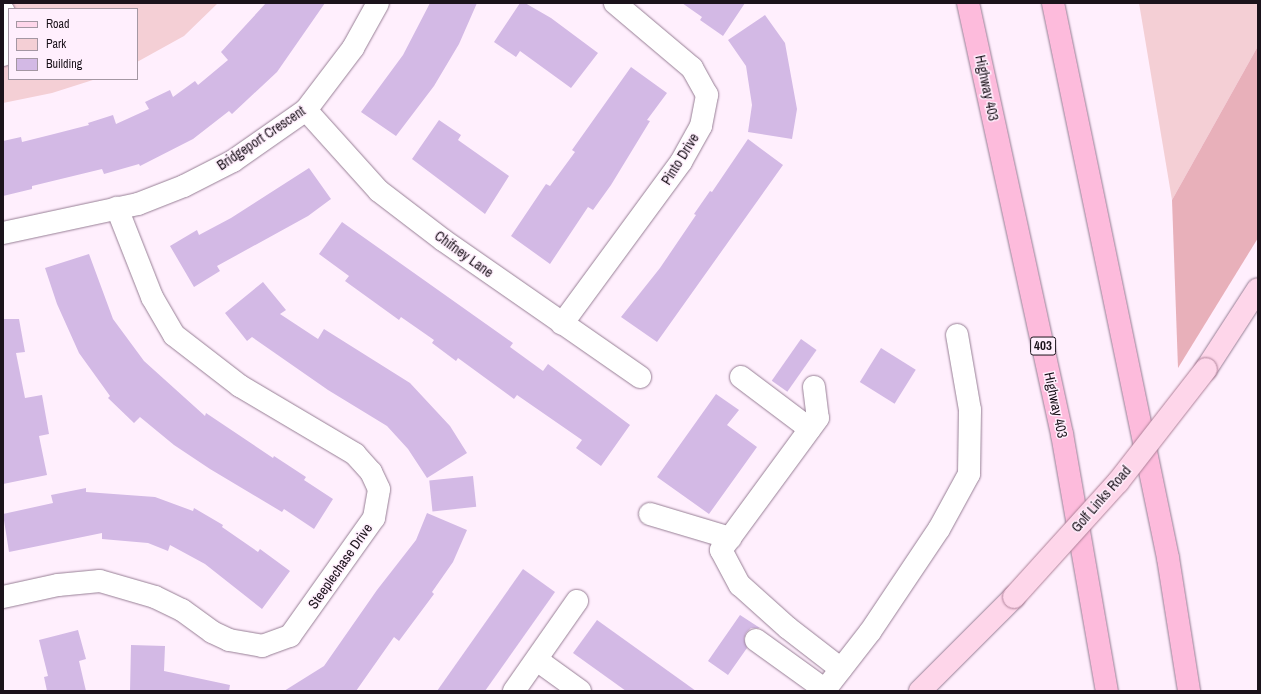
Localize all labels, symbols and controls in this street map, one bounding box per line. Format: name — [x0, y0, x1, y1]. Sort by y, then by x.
legend — [8, 8, 138, 80]
text: Road — [46, 16, 70, 32]
text: Park — [46, 36, 66, 52]
street label: Highway 403 — [972, 53, 1002, 123]
text: Building — [46, 56, 82, 72]
street label: Bridgeport Crescent — [214, 102, 308, 174]
street label: Pinto Drive — [658, 130, 702, 188]
street label: Chifney Lane — [431, 227, 497, 281]
road number: 403 — [1030, 335, 1056, 357]
street label: Highway 403 — [1041, 370, 1071, 440]
street label: Golf Links Road — [1068, 462, 1134, 536]
street label: Steeplechase Drive — [304, 520, 376, 612]

